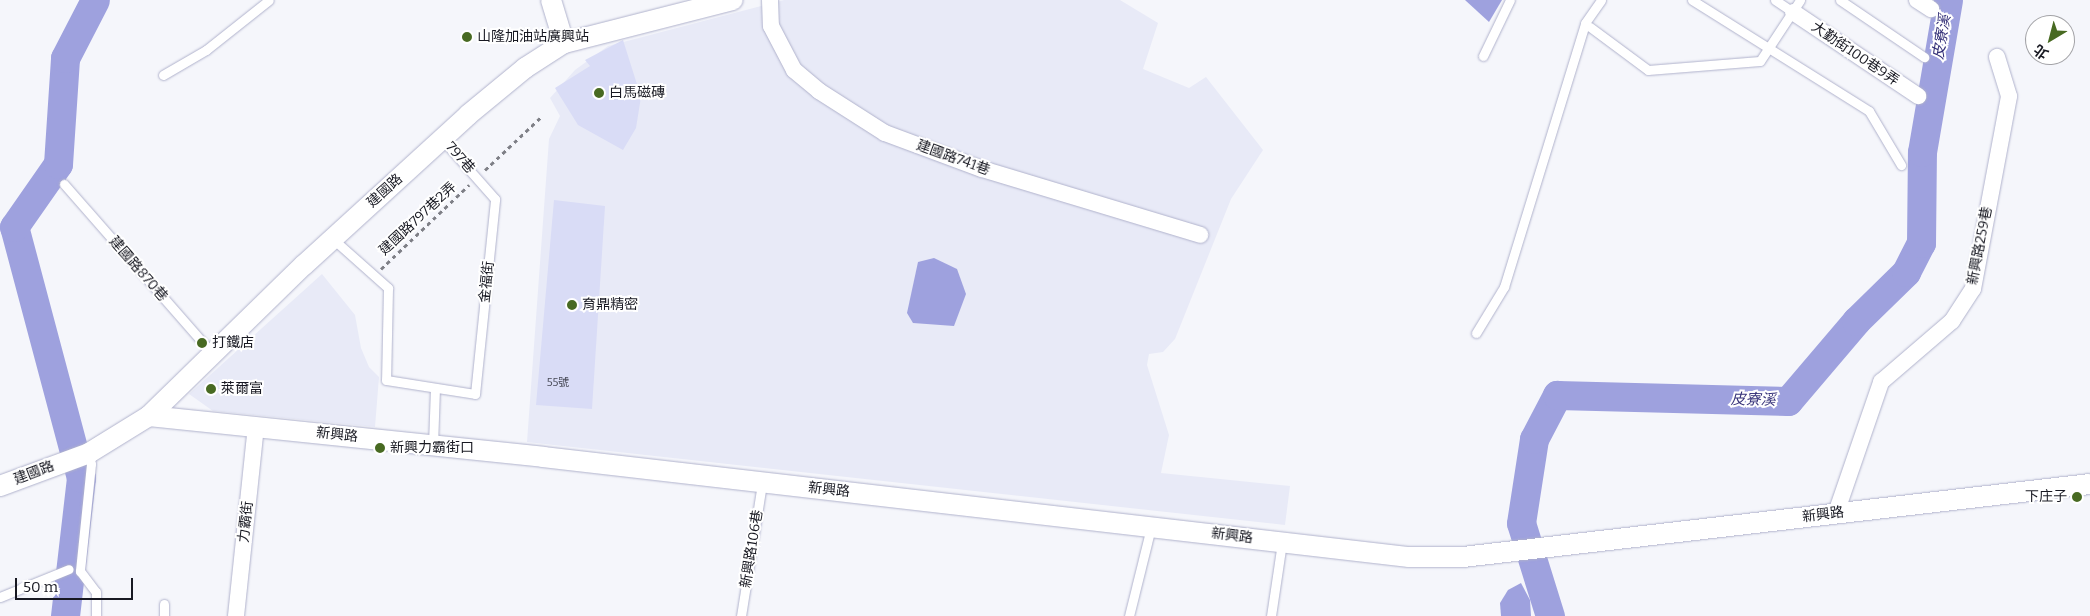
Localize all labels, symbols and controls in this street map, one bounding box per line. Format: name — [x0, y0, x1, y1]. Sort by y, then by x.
water label: 皮寮溪 — [1929, 13, 1955, 61]
north arrow — [2025, 15, 2075, 65]
street label: 大勤街100巷9弄 — [1808, 19, 1902, 89]
place label: 山隆加油站廣興站 — [477, 29, 589, 45]
marker: 山隆加油站廣興站 — [461, 31, 473, 43]
text: 北 — [2031, 41, 2052, 63]
place label: 白馬磁磚 — [609, 85, 665, 101]
marker: 白馬磁磚 — [593, 87, 605, 99]
street label: 建國路741巷 — [914, 137, 992, 179]
street label: 797巷 — [442, 139, 478, 177]
street label: 建國路 — [364, 171, 406, 211]
street label: 建國路797巷2弄 — [376, 179, 460, 259]
street label: 新興路259巷 — [1964, 206, 1996, 286]
street label: 建國路870巷 — [105, 233, 171, 305]
street label: 金福街 — [476, 260, 498, 304]
place label: 育鼎精密 — [582, 297, 638, 313]
marker: 育鼎精密 — [566, 299, 578, 311]
place label: 打鐵店 — [212, 335, 254, 351]
marker: 打鐵店 — [196, 337, 208, 349]
house number: 55號 — [547, 376, 569, 390]
place label: 萊爾富 — [221, 381, 263, 397]
marker: 萊爾富 — [205, 383, 217, 395]
water label: 皮寮溪 — [1730, 391, 1776, 409]
street label: 新興路 — [315, 424, 359, 446]
place label: 新興力霸街口 — [390, 440, 474, 456]
marker: 新興力霸街口 — [374, 442, 386, 454]
street label: 建國路 — [11, 458, 57, 488]
street label: 新興路 — [807, 479, 851, 501]
place label: 下庄子 — [2025, 489, 2067, 505]
marker: 下庄子 — [2071, 491, 2083, 503]
street label: 力霸街 — [235, 500, 257, 544]
street label: 新興路 — [1801, 504, 1845, 526]
street label: 新興路106巷 — [738, 509, 766, 589]
street label: 新興路 — [1210, 525, 1254, 547]
scale bar — [18, 568, 135, 600]
text: 50 m — [23, 578, 58, 596]

